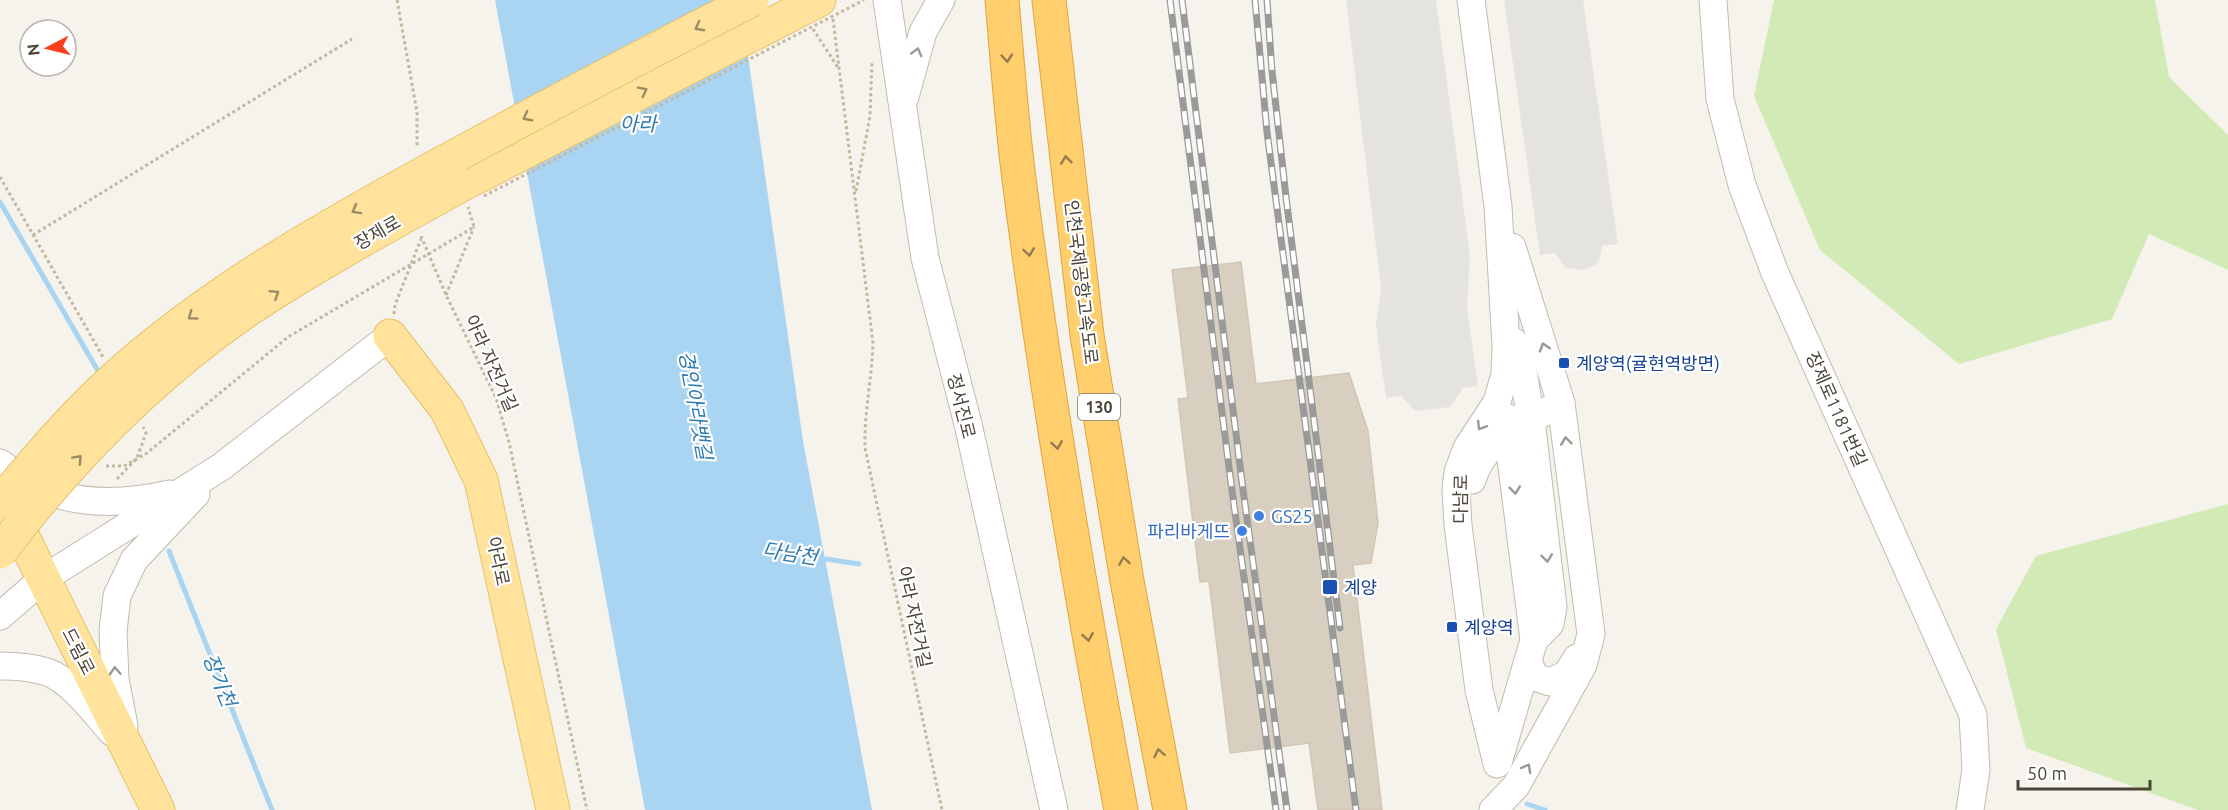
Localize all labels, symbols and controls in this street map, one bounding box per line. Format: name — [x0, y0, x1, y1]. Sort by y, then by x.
north arrow — [18, 18, 78, 78]
one-way arrow — [695, 20, 706, 31]
text: N — [23, 43, 43, 57]
one-way arrow — [910, 47, 923, 57]
one-way arrow — [1000, 54, 1013, 63]
one-way arrow — [637, 86, 648, 98]
one-way arrow — [523, 110, 533, 121]
water label: 아라 — [620, 112, 659, 135]
one-way arrow — [1061, 155, 1073, 165]
street label: 인천국제공항고속도로 — [1062, 199, 1102, 365]
one-way arrow — [351, 203, 362, 215]
street label: 장제로 — [350, 211, 404, 253]
one-way arrow — [1022, 247, 1035, 257]
one-way arrow — [269, 289, 279, 301]
one-way arrow — [187, 309, 198, 320]
street label: 아라 자전거길 — [462, 312, 522, 414]
one-way arrow — [1538, 342, 1551, 353]
water label: 경인아라뱃길 — [675, 349, 717, 463]
street label: 장제로1181번길 — [1803, 349, 1871, 469]
place label: 계양역(귤현역방면) — [1576, 353, 1720, 374]
marker: 계양역(귤현역방면) — [1557, 356, 1571, 370]
street label: 정서진로 — [944, 371, 980, 441]
road number: 130 — [1078, 394, 1120, 420]
one-way arrow — [1477, 420, 1488, 431]
one-way arrow — [1561, 436, 1573, 445]
one-way arrow — [1050, 440, 1063, 450]
one-way arrow — [71, 455, 82, 465]
street label: 다남로 — [1450, 474, 1470, 524]
one-way arrow — [1508, 486, 1520, 495]
place label: GS25 — [1271, 506, 1313, 526]
marker: GS25 — [1252, 509, 1266, 523]
place label: 파리바게뜨 — [1147, 521, 1230, 541]
marker: 파리바게뜨 — [1235, 524, 1249, 538]
street label: 아라로 — [484, 535, 514, 587]
water label: 다남천 — [761, 537, 822, 569]
one-way arrow — [1540, 554, 1553, 563]
one-way arrow — [1118, 556, 1130, 565]
street label: 아라 자전거길 — [894, 564, 936, 670]
place label: 계양 — [1344, 577, 1377, 597]
marker: 계양 — [1321, 578, 1339, 596]
place label: 계양역 — [1464, 617, 1514, 637]
marker: 계양역 — [1445, 620, 1459, 634]
street label: 드림로 — [59, 624, 99, 678]
one-way arrow — [1082, 633, 1094, 642]
water label: 장기천 — [199, 650, 242, 712]
one-way arrow — [109, 666, 122, 675]
one-way arrow — [1153, 748, 1166, 758]
scale bar — [2018, 753, 2150, 791]
text: 50 m — [2027, 763, 2067, 783]
one-way arrow — [1520, 764, 1531, 774]

